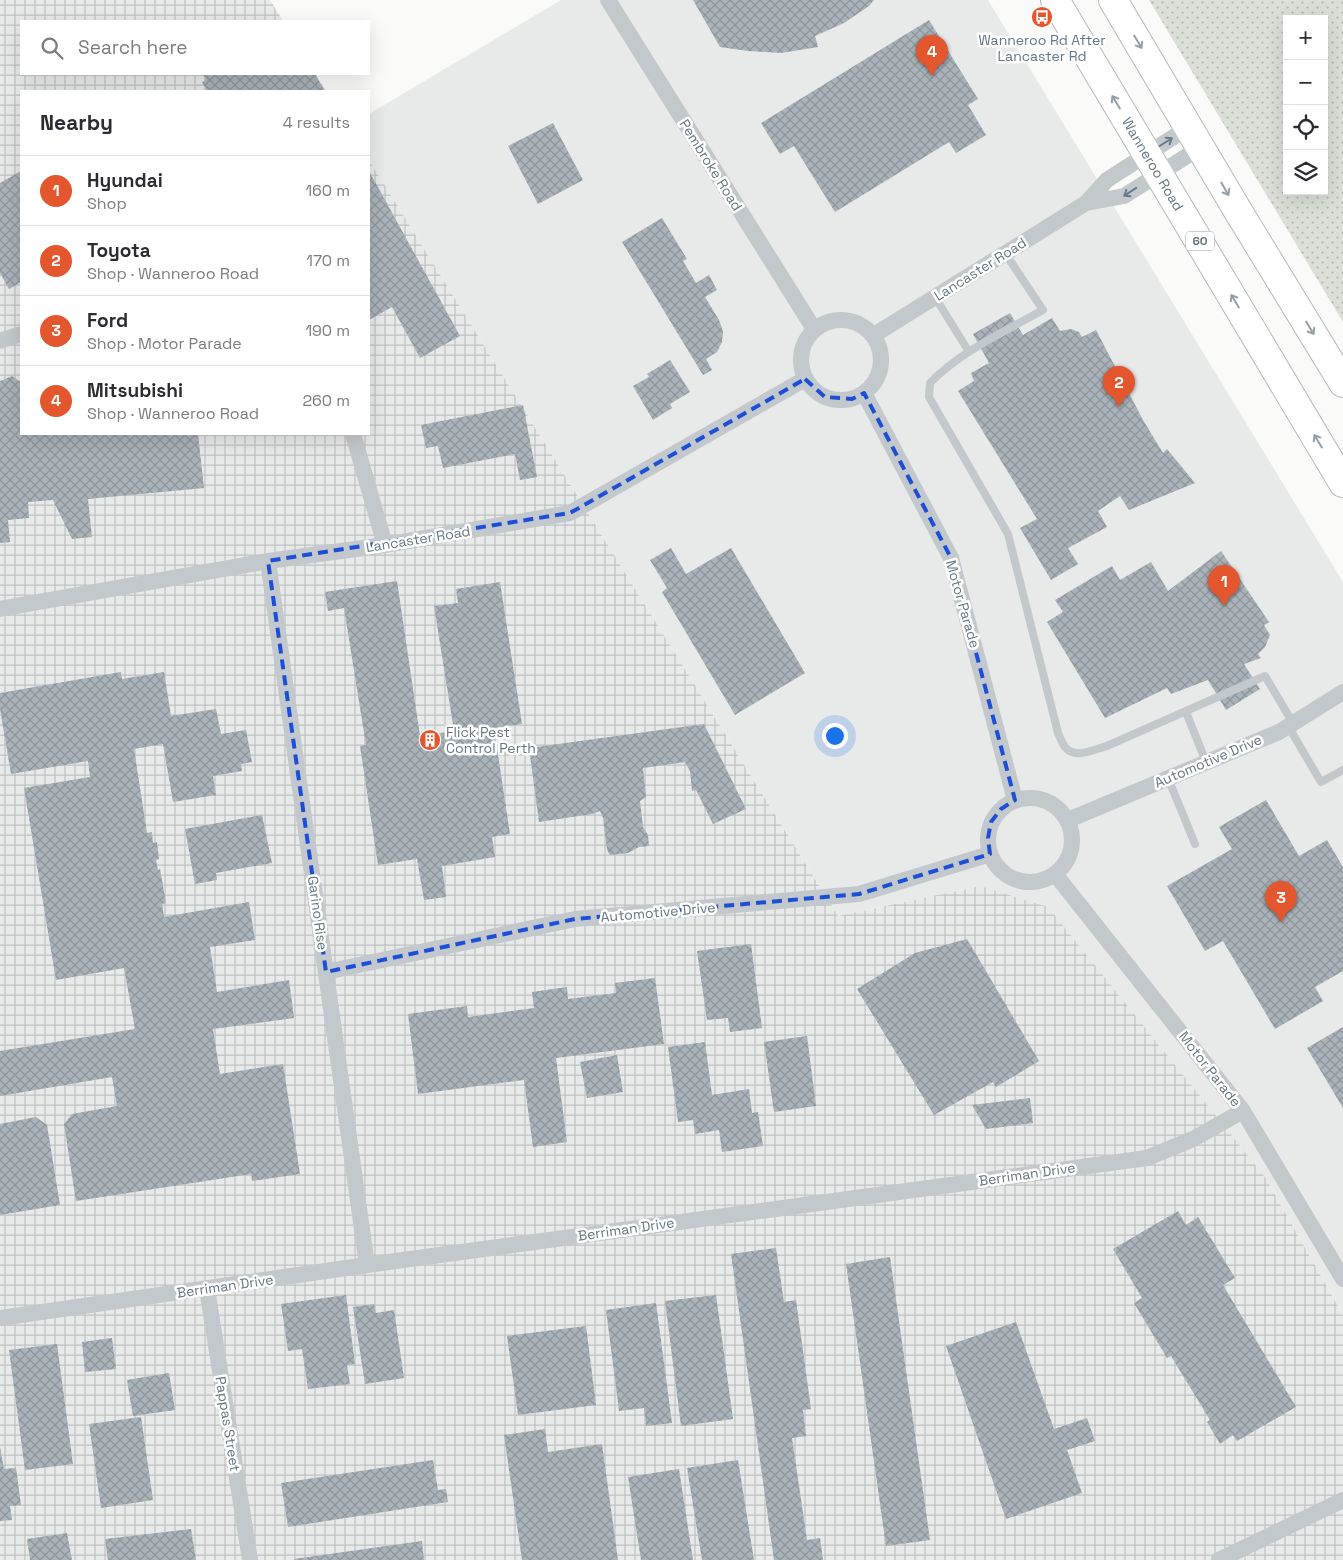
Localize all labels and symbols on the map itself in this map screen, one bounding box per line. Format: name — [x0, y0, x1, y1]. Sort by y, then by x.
bus stop icon: Wanneroo Rd After Lancaster Rd — [1030, 5, 1054, 29]
place label: Wanneroo Rd After Lancaster Rd — [978, 31, 1106, 65]
one-way arrow — [1134, 34, 1144, 48]
pin: 4 — [916, 35, 948, 76]
one-way arrow — [1111, 95, 1121, 109]
street label: Wanneroo Road — [1118, 114, 1188, 214]
street label: Pembroke Road — [676, 116, 746, 214]
one-way arrow — [1159, 136, 1173, 147]
one-way arrow — [1221, 182, 1231, 196]
one-way arrow — [1123, 187, 1137, 197]
road number: 60 — [1186, 232, 1214, 250]
street label: Lancaster Road — [930, 233, 1030, 305]
one-way arrow — [1230, 295, 1240, 309]
one-way arrow — [1304, 321, 1315, 335]
pin: 2 — [1103, 366, 1135, 407]
one-way arrow — [1313, 435, 1323, 449]
street label: Lancaster Road — [364, 522, 472, 556]
street label: Motor Parade — [942, 558, 984, 650]
pin: 1 — [1208, 565, 1240, 606]
place label: Flick Pest Control Perth — [446, 723, 536, 757]
your location — [822, 723, 848, 749]
building icon: Flick Pest Control Perth — [418, 728, 442, 752]
street label: Automotive Drive — [1151, 730, 1265, 792]
street label: Garino Rise — [304, 875, 332, 951]
pin: 3 — [1265, 881, 1297, 922]
street label: Automotive Drive — [600, 898, 716, 926]
street label: Motor Parade — [1175, 1028, 1245, 1110]
street label: Berriman Drive — [978, 1158, 1076, 1190]
street label: Berriman Drive — [577, 1213, 675, 1245]
street label: Berriman Drive — [176, 1270, 274, 1302]
street label: Pappas Street — [212, 1375, 244, 1473]

